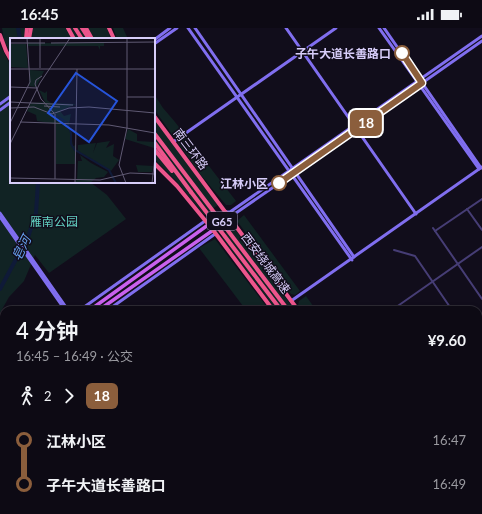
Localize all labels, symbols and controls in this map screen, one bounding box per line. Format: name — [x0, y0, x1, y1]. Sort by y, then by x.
text: 16:45 — [20, 5, 59, 23]
inset map — [10, 38, 155, 183]
marker: 子午大道长善路口 — [394, 45, 410, 61]
place label: 子午大道长善路口 — [295, 46, 391, 61]
line badge: 18 — [348, 110, 384, 136]
text: 18 — [358, 114, 374, 131]
street label: 南三环路 — [171, 125, 211, 173]
marker: 江林小区 — [271, 175, 287, 191]
place label: 江林小区 — [220, 176, 268, 191]
road number: G65 — [207, 212, 237, 230]
park label: 雁南公园 — [30, 214, 78, 229]
water label: 皂河 — [8, 230, 35, 263]
street label: 西安绕城高速 — [238, 230, 294, 296]
text: 4 分钟 — [16, 317, 78, 344]
text: ¥9.60 — [428, 331, 466, 349]
text: 16:45 – 16:49 · 公交 — [16, 348, 133, 364]
icon: walk — [16, 385, 38, 407]
icon: forward — [58, 385, 80, 407]
text: 18 — [94, 387, 110, 404]
text: 2 — [44, 388, 52, 404]
text: 江林小区 — [46, 432, 106, 450]
text: 16:47 — [433, 432, 466, 448]
text: 子午大道长善路口 — [46, 476, 166, 494]
text: 16:49 — [433, 476, 466, 492]

